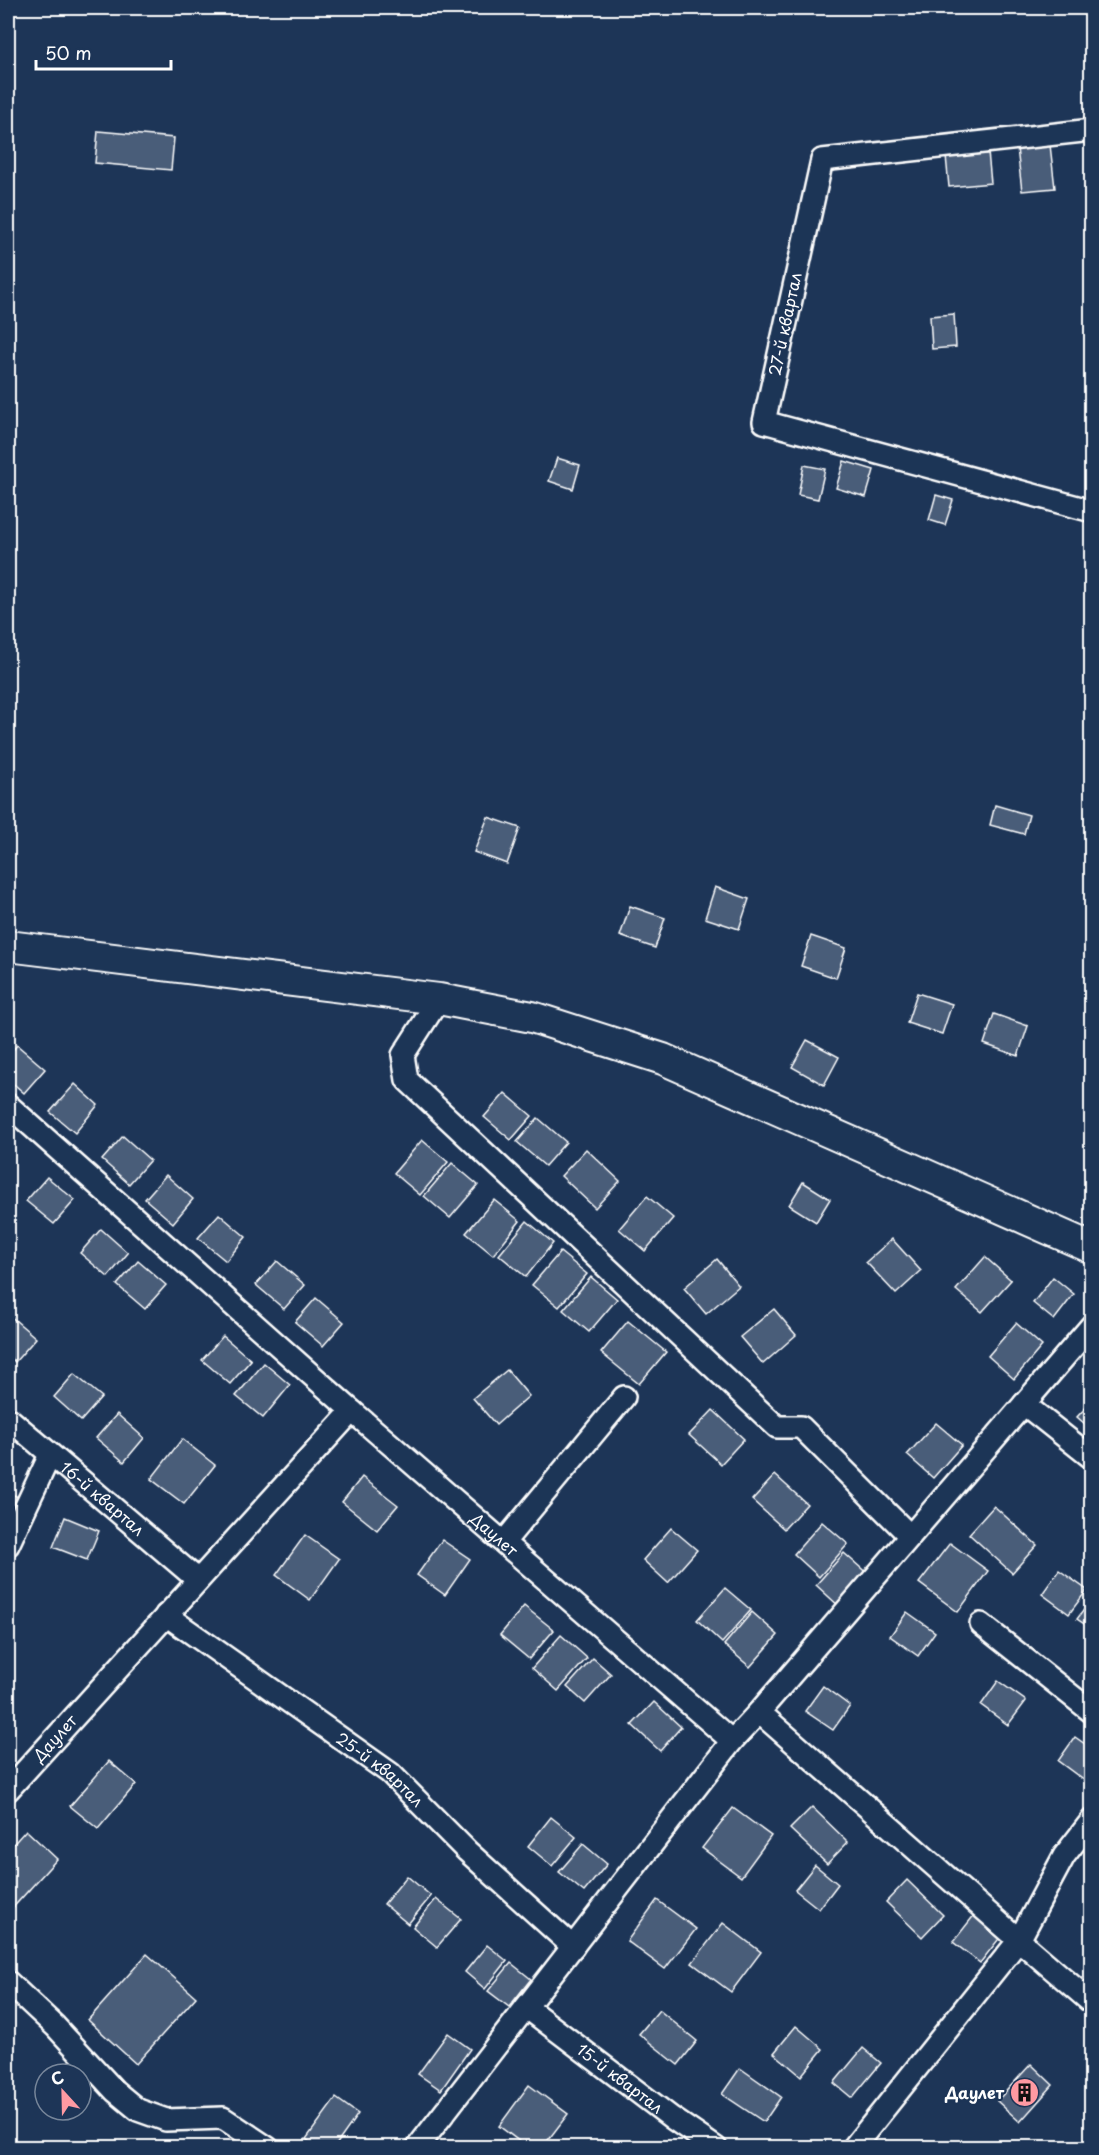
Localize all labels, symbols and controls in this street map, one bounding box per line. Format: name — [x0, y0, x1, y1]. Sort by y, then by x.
scale bar — [36, 33, 171, 71]
text: 50 m — [45, 39, 92, 66]
street label: 27-й квартал — [761, 270, 807, 378]
street label: 16-й квартал — [56, 1455, 150, 1541]
street label: Даулет — [465, 1506, 524, 1561]
street label: Даулет — [26, 1708, 82, 1767]
street label: 25-й квартал — [332, 1726, 430, 1812]
street label: 15-й квартал — [572, 2037, 669, 2118]
north arrow — [33, 2062, 93, 2122]
text: С — [47, 2064, 67, 2091]
building icon: Даулет — [1009, 2077, 1041, 2109]
place label: Даулет — [944, 2080, 1005, 2104]

